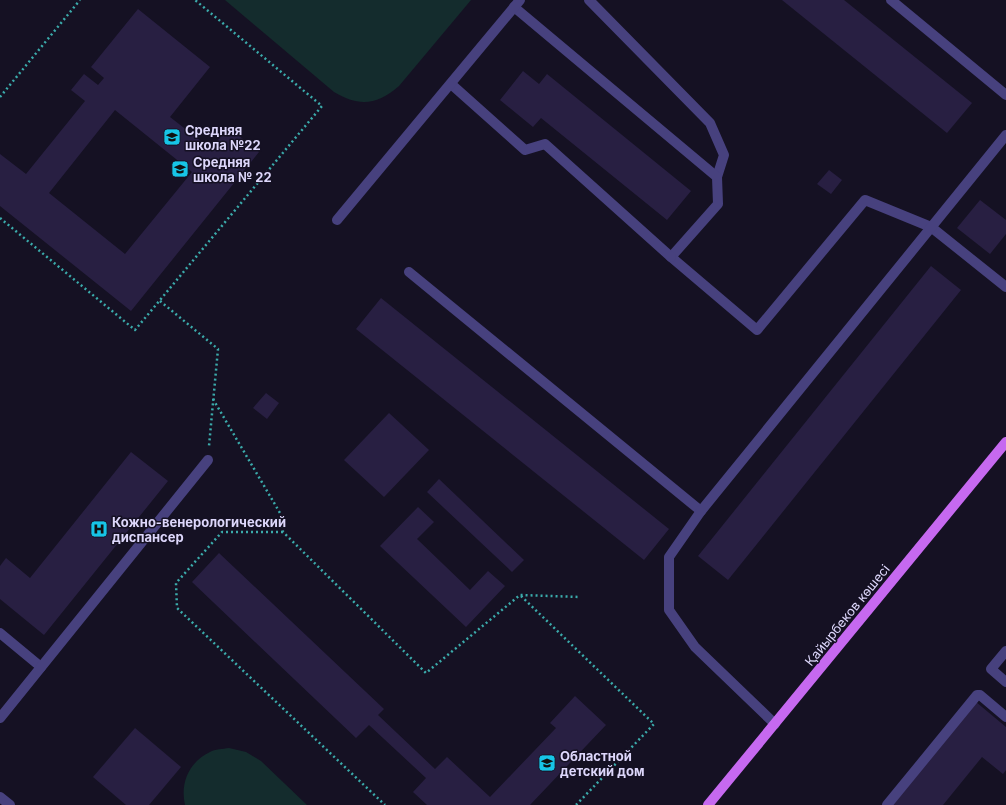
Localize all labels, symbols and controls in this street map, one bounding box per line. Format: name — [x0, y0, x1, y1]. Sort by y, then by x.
place label: Средняя школа №22 — [185, 122, 261, 153]
school or university icon: Средняя школа №22 — [162, 127, 182, 147]
place label: Средняя школа № 22 — [193, 154, 272, 185]
school or university icon: Средняя школа № 22 — [170, 159, 190, 179]
place label: Кожно-венерологический диспансер — [112, 514, 286, 545]
hospital icon: Кожно-венерологический диспансер — [89, 519, 109, 539]
street label: Қайырбеков көшесі — [801, 561, 893, 669]
place label: Областной детский дом — [560, 748, 644, 779]
school or university icon: Областной детский дом — [537, 753, 557, 773]

